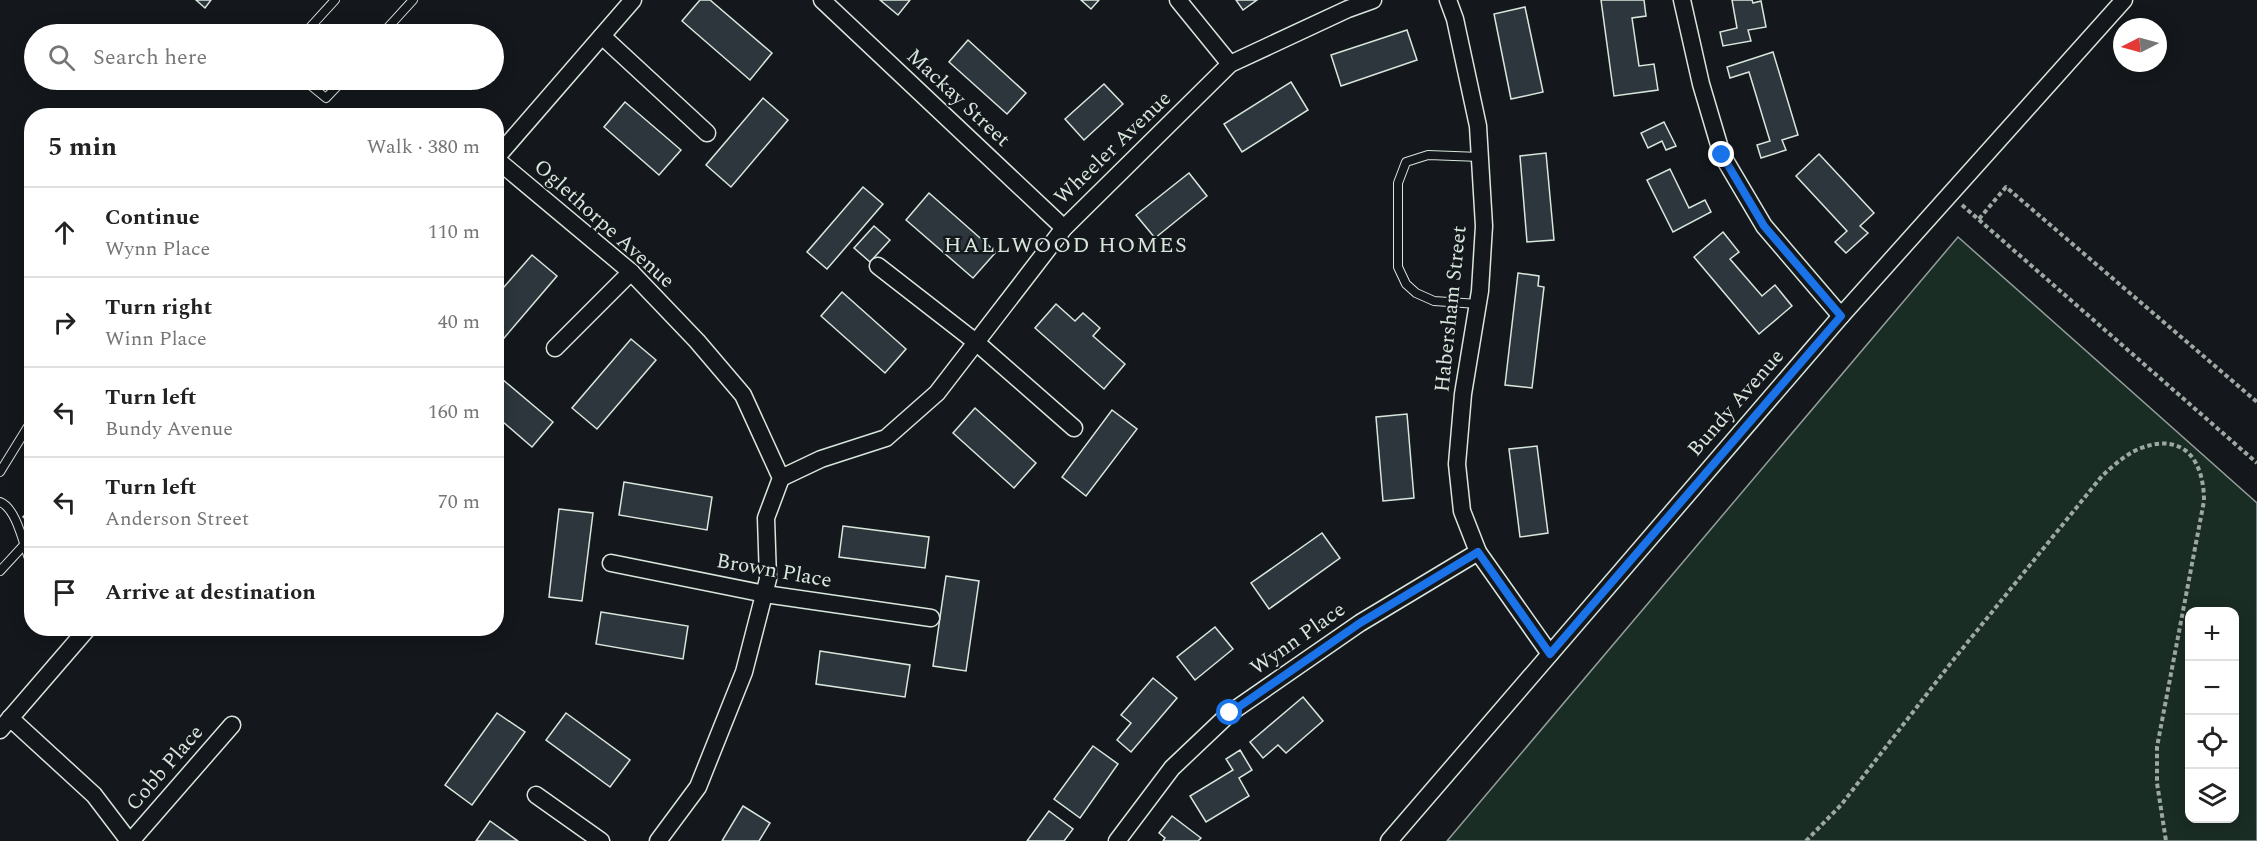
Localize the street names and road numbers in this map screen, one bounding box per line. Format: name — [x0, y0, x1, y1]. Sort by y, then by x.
street label: Mackay Street — [899, 41, 1017, 155]
street label: Wheeler Avenue — [1047, 84, 1179, 212]
street label: Oglethorpe Avenue — [526, 152, 682, 296]
street label: Habersham Street — [1426, 224, 1476, 394]
street label: Bundy Avenue — [1680, 342, 1792, 464]
street label: Brown Place — [714, 545, 834, 597]
street label: Wynn Place — [1244, 594, 1352, 684]
street label: Cobb Place — [118, 718, 212, 818]

